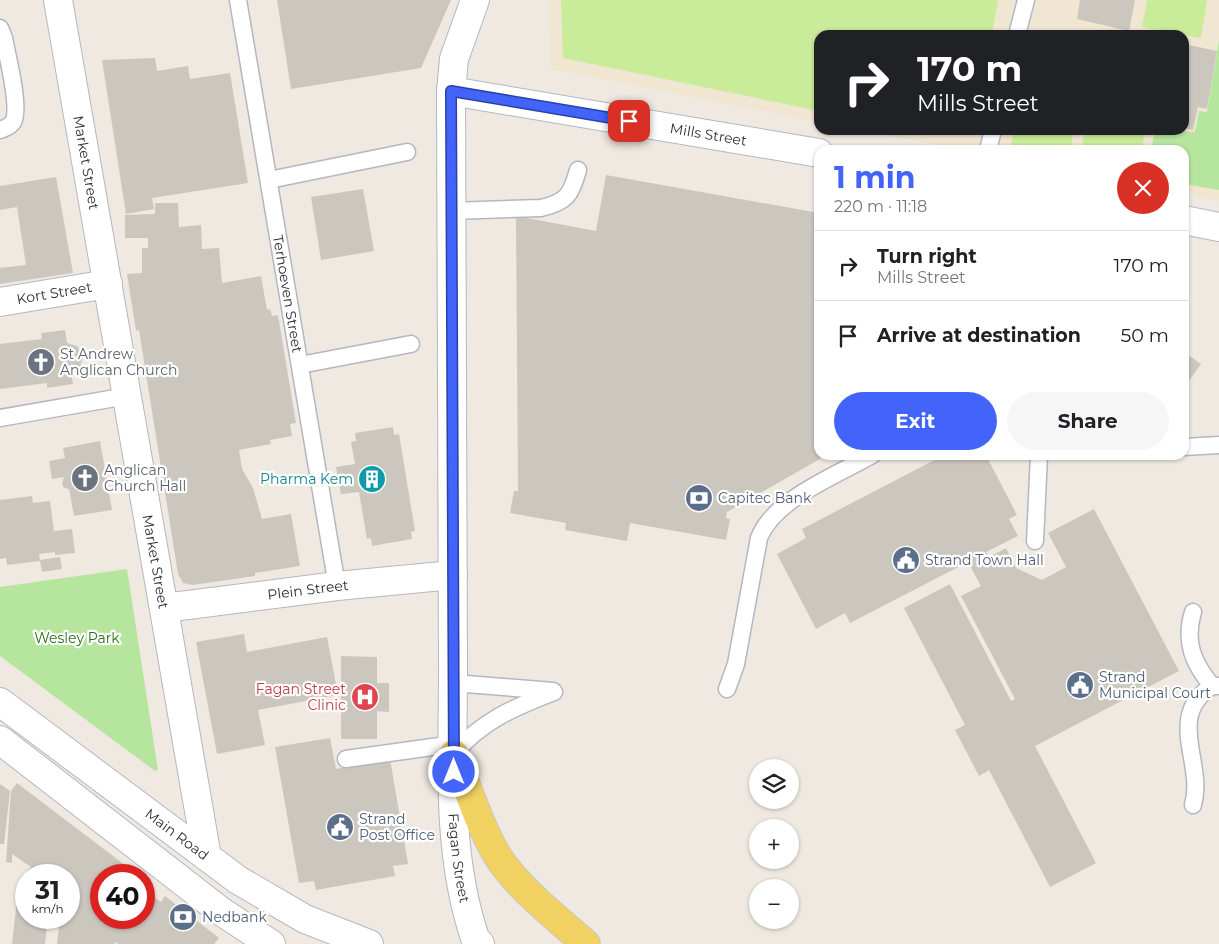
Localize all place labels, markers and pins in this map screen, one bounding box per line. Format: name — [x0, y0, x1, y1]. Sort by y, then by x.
pin — [608, 100, 650, 142]
place label: St Andrew Anglican Church — [60, 345, 177, 379]
church icon: St Andrew Anglican Church — [26, 347, 56, 377]
place label: Anglican Church Hall — [104, 461, 186, 495]
church icon: Anglican Church Hall — [70, 463, 100, 493]
building icon: Pharma Kem — [357, 464, 387, 494]
place label: Pharma Kem — [260, 470, 353, 488]
bank icon: Capitec Bank — [684, 483, 714, 513]
place label: Capitec Bank — [718, 489, 812, 507]
public building icon: Strand Town Hall — [891, 545, 921, 575]
place label: Strand Town Hall — [925, 551, 1044, 569]
place label: Strand Municipal Court — [1099, 668, 1211, 702]
public building icon: Strand Municipal Court — [1065, 670, 1095, 700]
place label: Fagan Street Clinic — [256, 680, 346, 714]
hospital icon: Fagan Street Clinic — [350, 682, 380, 712]
place label: Strand Post Office — [359, 810, 435, 844]
public building icon: Strand Post Office — [325, 812, 355, 842]
bank icon: Nedbank — [168, 902, 198, 932]
place label: Nedbank — [202, 908, 267, 926]

